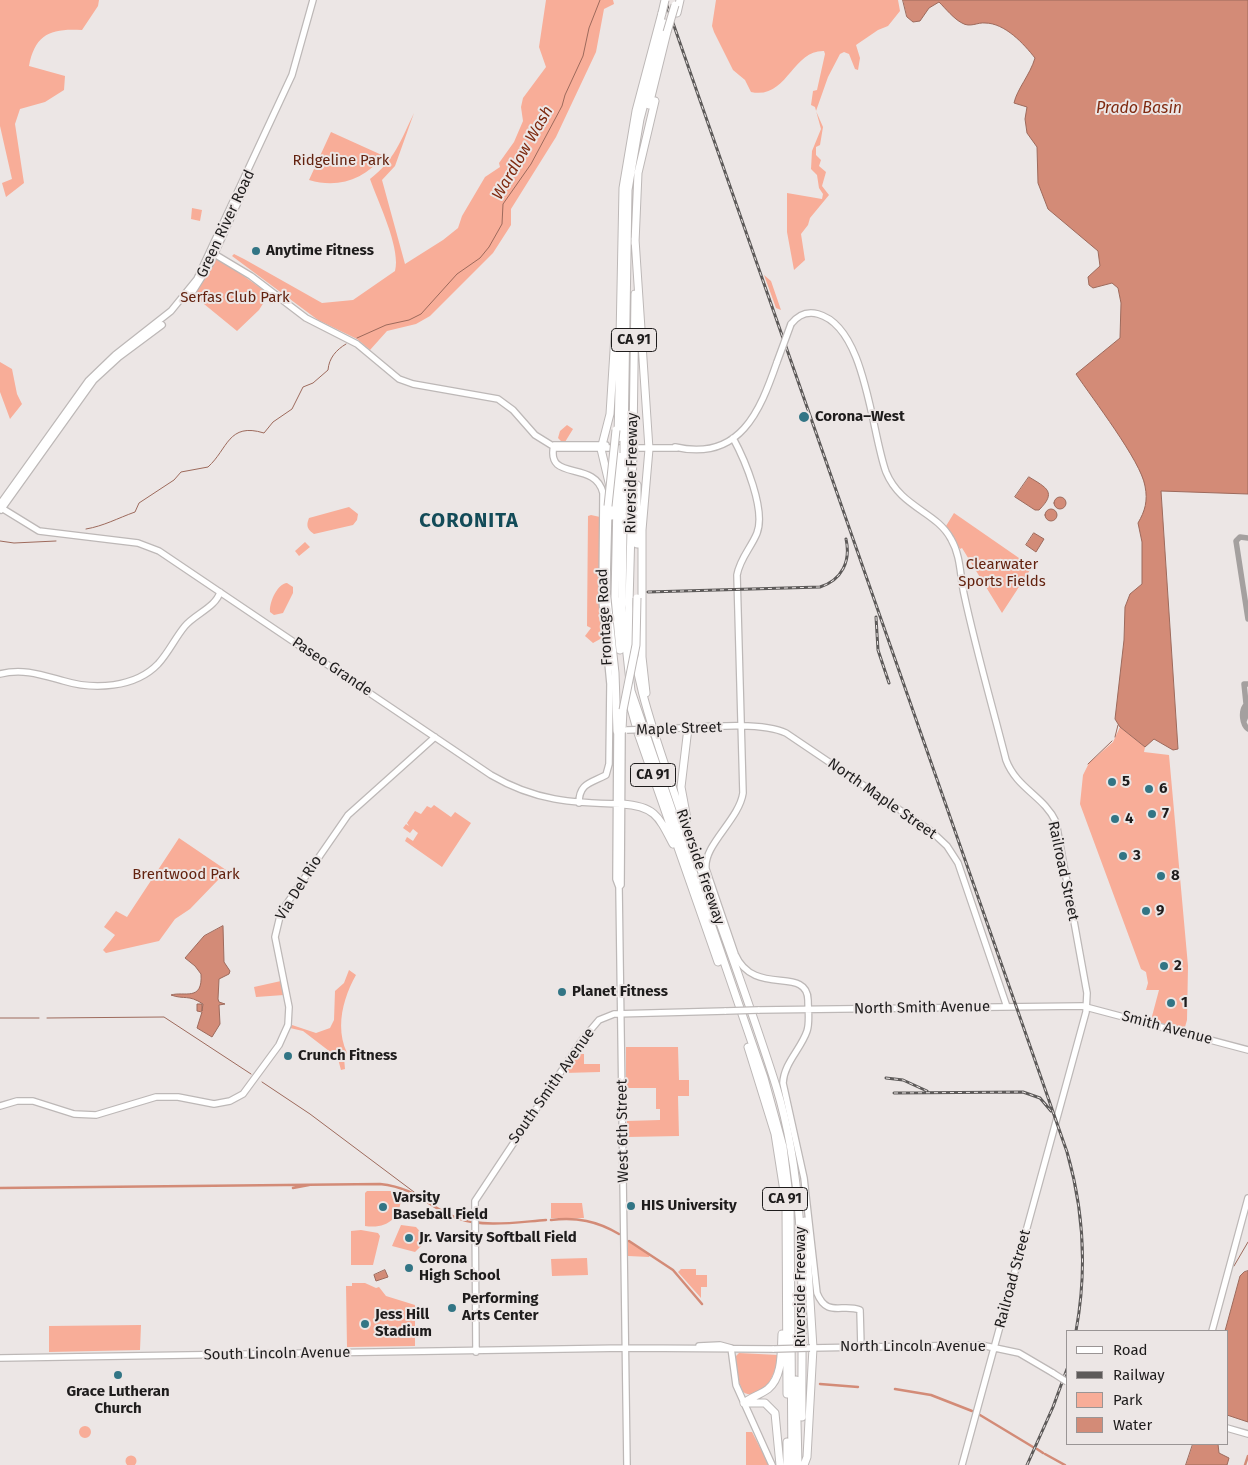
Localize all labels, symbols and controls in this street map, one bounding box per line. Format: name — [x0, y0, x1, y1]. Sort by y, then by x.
water label: Prado Basin — [1096, 99, 1182, 119]
water label: Wardlow Wash — [488, 103, 558, 203]
park label: Ridgeline Park — [292, 152, 390, 170]
street label: Green River Road — [193, 167, 259, 281]
place label: Anytime Fitness — [266, 242, 374, 260]
marker: Anytime Fitness — [250, 245, 262, 257]
park label: Serfas Club Park — [180, 289, 290, 307]
road number: CA 91 — [612, 328, 656, 352]
place label: Corona–West — [815, 408, 905, 426]
marker: Corona–West — [797, 410, 811, 424]
street label: Riverside Freeway — [622, 412, 642, 534]
district label: CORONITA — [418, 509, 520, 533]
park label: Clearwater Sports Fields — [958, 556, 1046, 591]
street label: Frontage Road — [593, 568, 617, 666]
street label: Paseo Grande — [289, 634, 375, 700]
street label: Maple Street — [636, 719, 722, 739]
street label: North Maple Street — [824, 755, 940, 843]
road number: CA 91 — [630, 764, 676, 786]
place label: 5 — [1122, 773, 1130, 791]
marker: 5 — [1106, 776, 1118, 788]
place label: 6 — [1159, 780, 1167, 798]
marker: 6 — [1143, 783, 1155, 795]
place label: 7 — [1162, 805, 1169, 823]
street label: Riverside Freeway — [672, 807, 728, 927]
marker: 7 — [1146, 808, 1158, 820]
place label: 4 — [1125, 810, 1133, 828]
marker: 4 — [1109, 813, 1121, 825]
street label: Railroad Street — [1044, 820, 1082, 922]
place label: 3 — [1133, 847, 1141, 865]
marker: 3 — [1117, 850, 1129, 862]
street label: Via Del Rio — [272, 852, 326, 924]
park label: Brentwood Park — [132, 866, 240, 884]
place label: 8 — [1171, 867, 1180, 885]
marker: 8 — [1155, 870, 1167, 882]
place label: 9 — [1156, 902, 1164, 920]
marker: 9 — [1140, 905, 1152, 917]
place label: 2 — [1174, 957, 1182, 975]
marker: 2 — [1158, 960, 1170, 972]
place label: Planet Fitness — [572, 983, 668, 1001]
marker: Planet Fitness — [556, 986, 568, 998]
place label: 1 — [1181, 994, 1188, 1012]
marker: 1 — [1165, 997, 1177, 1009]
street label: North Smith Avenue — [854, 998, 990, 1018]
street label: Smith Avenue — [1120, 1007, 1214, 1049]
street label: South Smith Avenue — [505, 1025, 599, 1147]
place label: Crunch Fitness — [298, 1047, 397, 1065]
marker: Crunch Fitness — [282, 1050, 294, 1062]
street label: West 6th Street — [613, 1079, 633, 1183]
road number: CA 91 — [762, 1188, 808, 1210]
place label: Varsity Baseball Field — [393, 1189, 488, 1224]
place label: HIS University — [641, 1197, 737, 1215]
marker: HIS University — [625, 1200, 637, 1212]
marker: Varsity Baseball Field — [377, 1201, 389, 1213]
street label: Riverside Freeway — [792, 1226, 810, 1348]
street label: Railroad Street — [991, 1228, 1035, 1330]
place label: Jr. Varsity Softball Field — [419, 1229, 577, 1247]
marker: Jr. Varsity Softball Field — [403, 1232, 415, 1244]
place label: Corona High School — [419, 1250, 500, 1285]
marker: Corona High School — [403, 1262, 415, 1274]
place label: Performing Arts Center — [462, 1290, 539, 1325]
marker: Performing Arts Center — [446, 1302, 458, 1314]
place label: Jess Hill Stadium — [375, 1306, 432, 1341]
marker: Jess Hill Stadium — [359, 1318, 371, 1330]
legend — [1066, 1330, 1228, 1445]
street label: North Lincoln Avenue — [840, 1338, 986, 1356]
text: Road — [1113, 1341, 1148, 1359]
street label: South Lincoln Avenue — [203, 1344, 351, 1364]
text: Railway — [1113, 1366, 1165, 1384]
marker: Grace Lutheran Church — [112, 1369, 124, 1381]
place label: Grace Lutheran Church — [66, 1383, 170, 1418]
text: Park — [1113, 1391, 1143, 1409]
text: Water — [1113, 1416, 1152, 1434]

